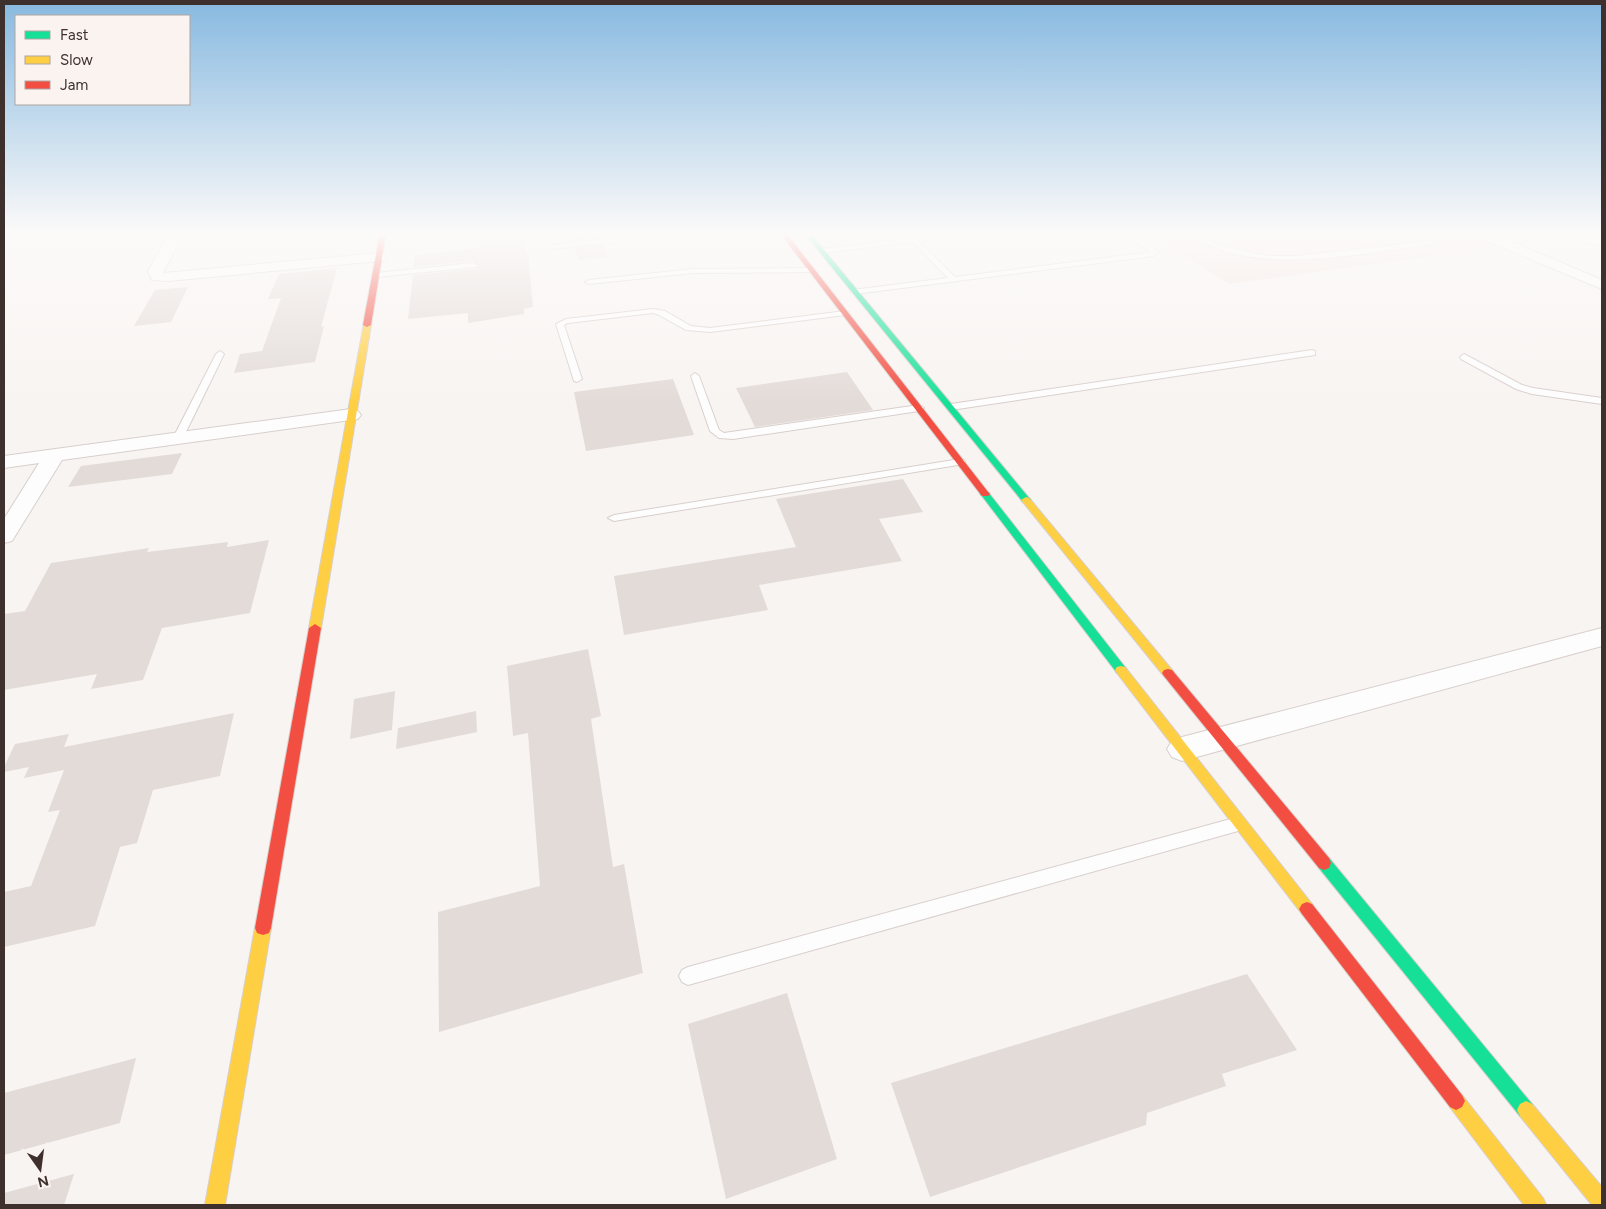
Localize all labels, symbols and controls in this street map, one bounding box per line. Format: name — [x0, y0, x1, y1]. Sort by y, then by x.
legend — [15, 15, 190, 105]
text: Fast — [60, 26, 89, 44]
text: Slow — [60, 51, 93, 69]
text: Jam — [60, 76, 88, 94]
north arrow — [15, 1144, 65, 1194]
text: N — [36, 1172, 50, 1191]

